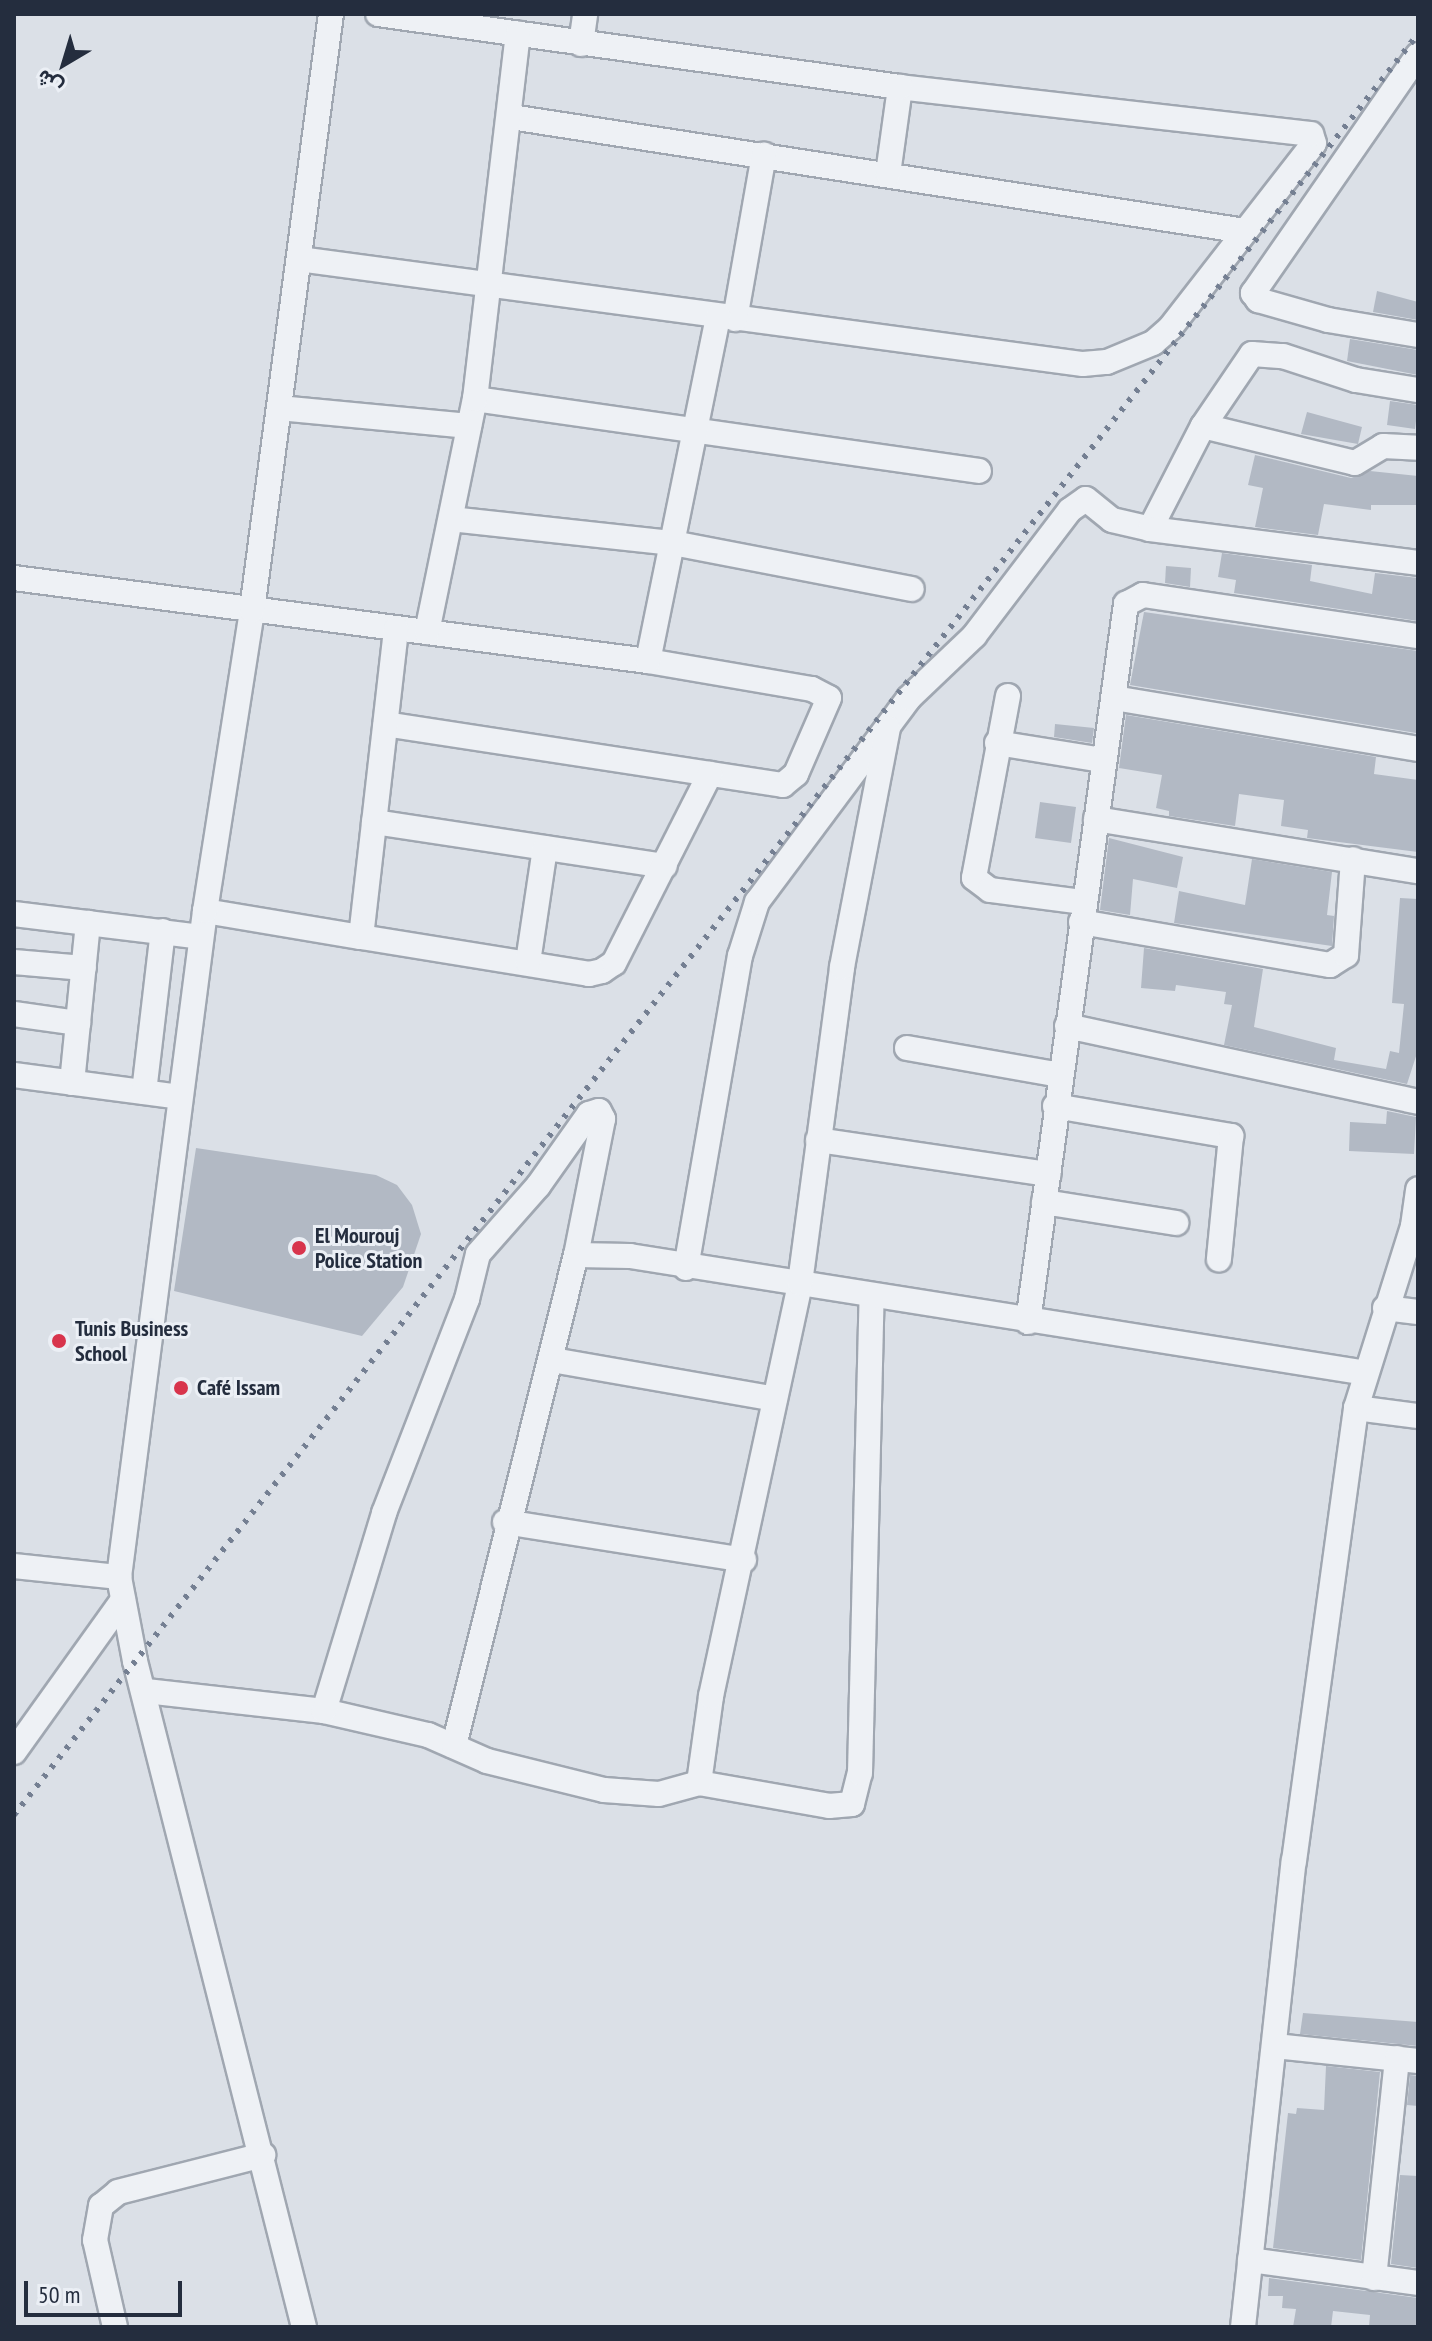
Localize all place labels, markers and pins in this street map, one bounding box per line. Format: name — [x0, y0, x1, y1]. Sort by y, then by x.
place label: El Mourouj Police Station — [315, 1222, 422, 1274]
marker: El Mourouj Police Station — [290, 1239, 308, 1257]
place label: Tunis Business School — [75, 1315, 188, 1366]
marker: Tunis Business School — [50, 1332, 68, 1350]
place label: Café Issam — [197, 1375, 280, 1401]
marker: Café Issam — [172, 1379, 190, 1397]

